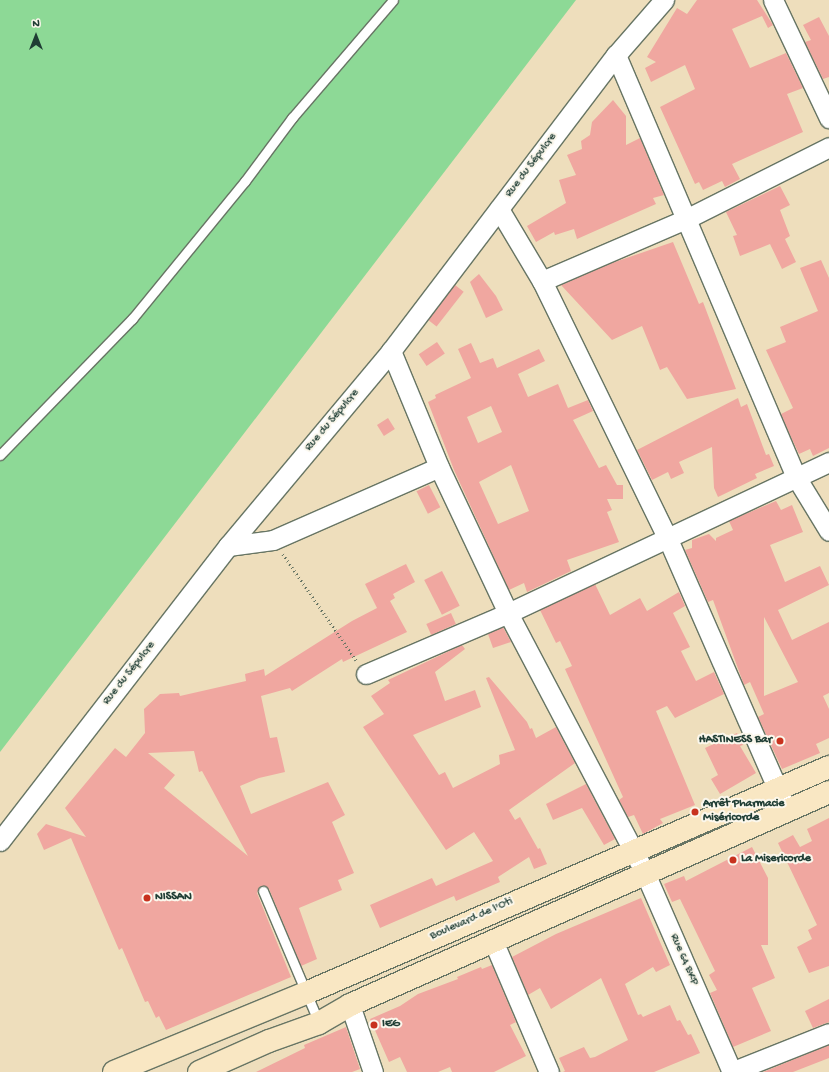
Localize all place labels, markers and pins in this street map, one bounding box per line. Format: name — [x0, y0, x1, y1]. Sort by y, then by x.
place label: HASTINESS Bar — [699, 734, 772, 748]
marker: HASTINESS Bar — [775, 736, 785, 746]
place label: Arrêt Pharmacie Miséricorde — [703, 798, 785, 826]
marker: Arrêt Pharmacie Miséricorde — [690, 807, 700, 817]
place label: La Misericorde — [741, 853, 811, 867]
marker: La Misericorde — [728, 855, 738, 865]
place label: NISSAN — [155, 891, 192, 905]
marker: NISSAN — [142, 893, 152, 903]
place label: IEG — [382, 1018, 400, 1032]
marker: IEG — [369, 1020, 379, 1030]

